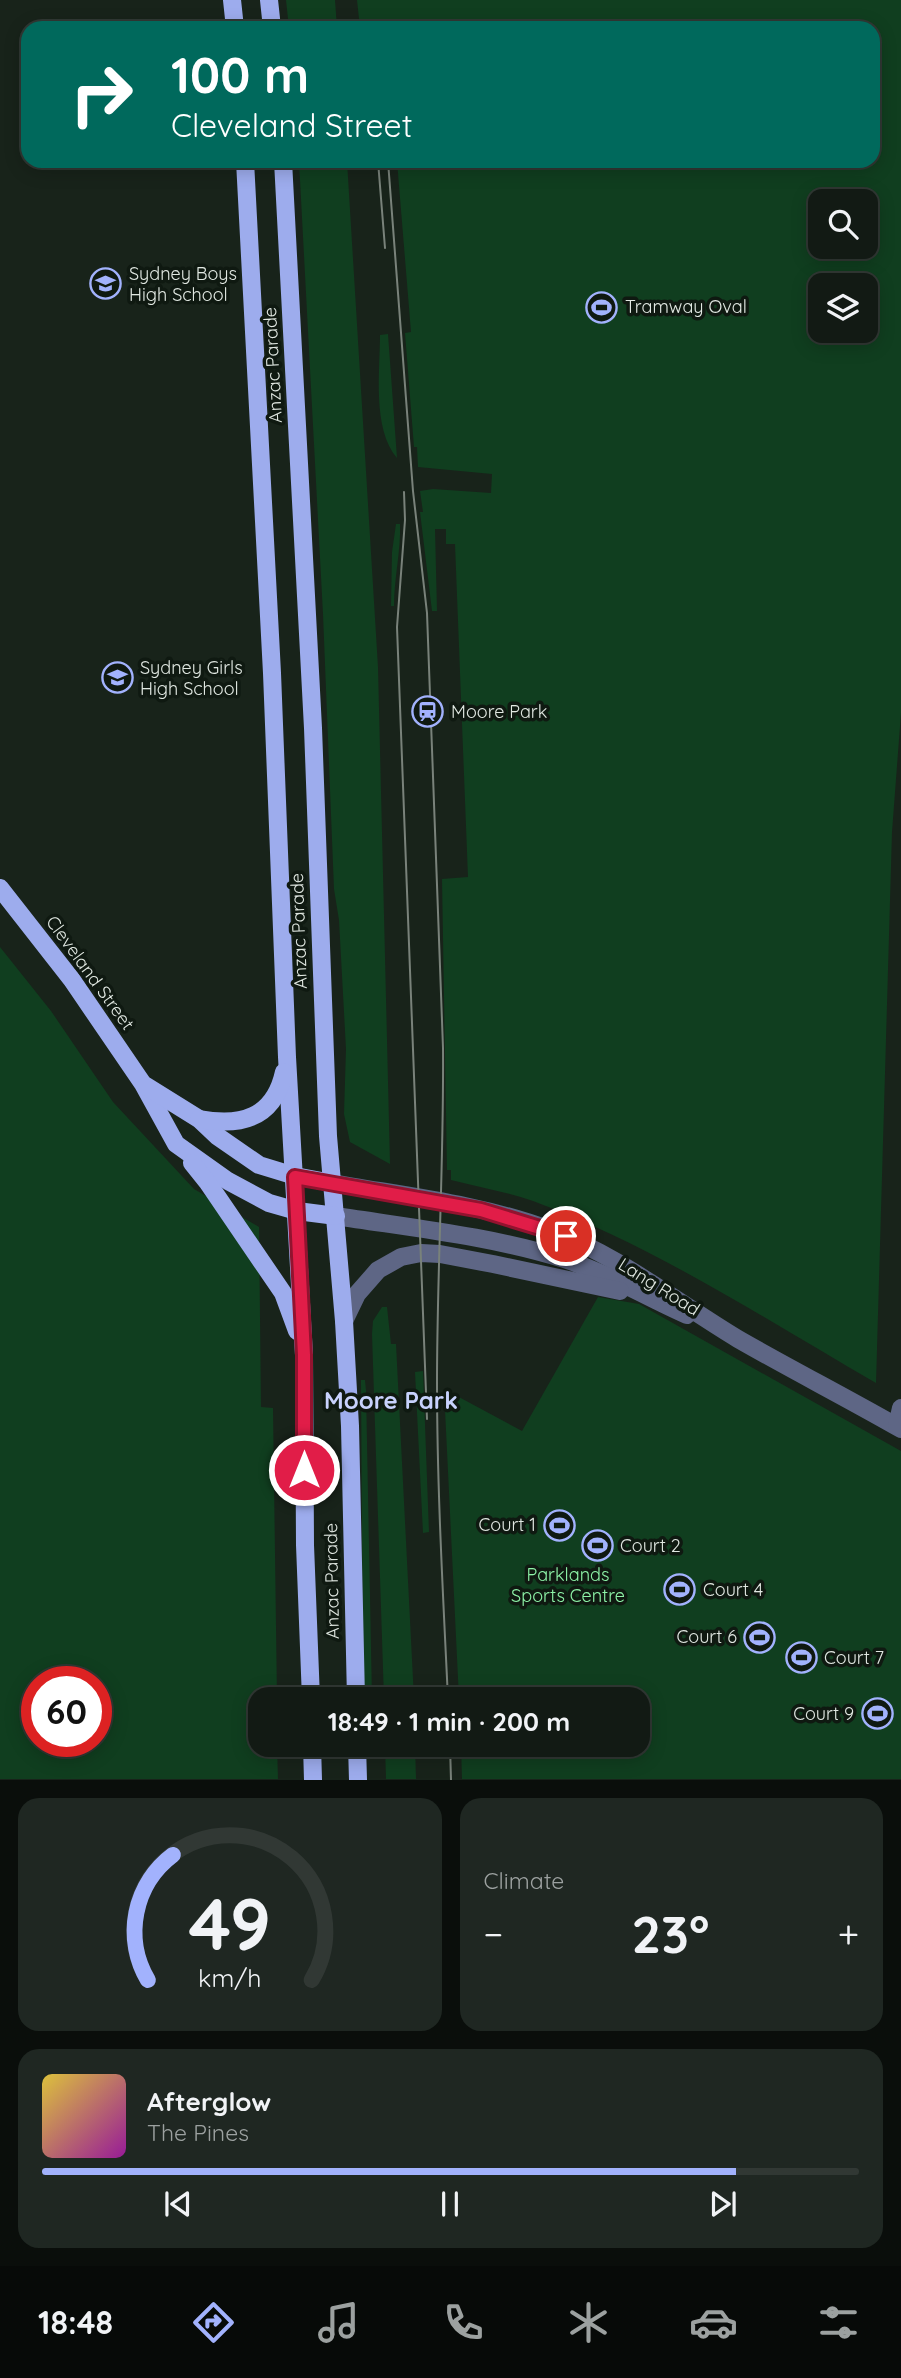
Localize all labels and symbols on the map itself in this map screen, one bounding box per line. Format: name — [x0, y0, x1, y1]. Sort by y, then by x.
place label: Sydney Boys High School — [129, 262, 237, 306]
school or university icon: Sydney Boys High School — [89, 267, 123, 301]
sports icon: Tramway Oval — [585, 290, 619, 324]
place label: Tramway Oval — [625, 295, 747, 318]
street label: Anzac Parade — [258, 306, 287, 424]
place label: Sydney Girls High School — [140, 656, 243, 700]
school or university icon: Sydney Girls High School — [100, 661, 134, 695]
station icon: Moore Park — [411, 695, 445, 729]
place label: Moore Park — [451, 700, 547, 723]
street label: Anzac Parade — [285, 873, 312, 989]
street label: Cleveland Street — [41, 911, 140, 1034]
pin — [536, 1206, 596, 1266]
street label: Lang Road — [614, 1253, 704, 1321]
district label: Moore Park — [324, 1385, 458, 1415]
position arrow — [267, 1433, 341, 1507]
sports icon: Court 1 — [542, 1508, 576, 1542]
place label: Court 1 — [479, 1513, 536, 1536]
street label: Anzac Parade — [319, 1523, 344, 1639]
sports icon: Court 2 — [580, 1529, 614, 1563]
place label: Court 2 — [620, 1534, 681, 1557]
park label: Parklands Sports Centre — [511, 1563, 625, 1607]
sports icon: Court 4 — [663, 1573, 697, 1607]
place label: Court 4 — [703, 1578, 763, 1601]
sports icon: Court 6 — [743, 1620, 777, 1654]
place label: Court 6 — [677, 1625, 737, 1648]
sports icon: Court 7 — [784, 1641, 818, 1675]
place label: Court 7 — [824, 1646, 884, 1669]
speed limit sign: 60 — [21, 1666, 112, 1757]
sports icon: Court 9 — [860, 1697, 894, 1731]
place label: Court 9 — [793, 1702, 854, 1725]

